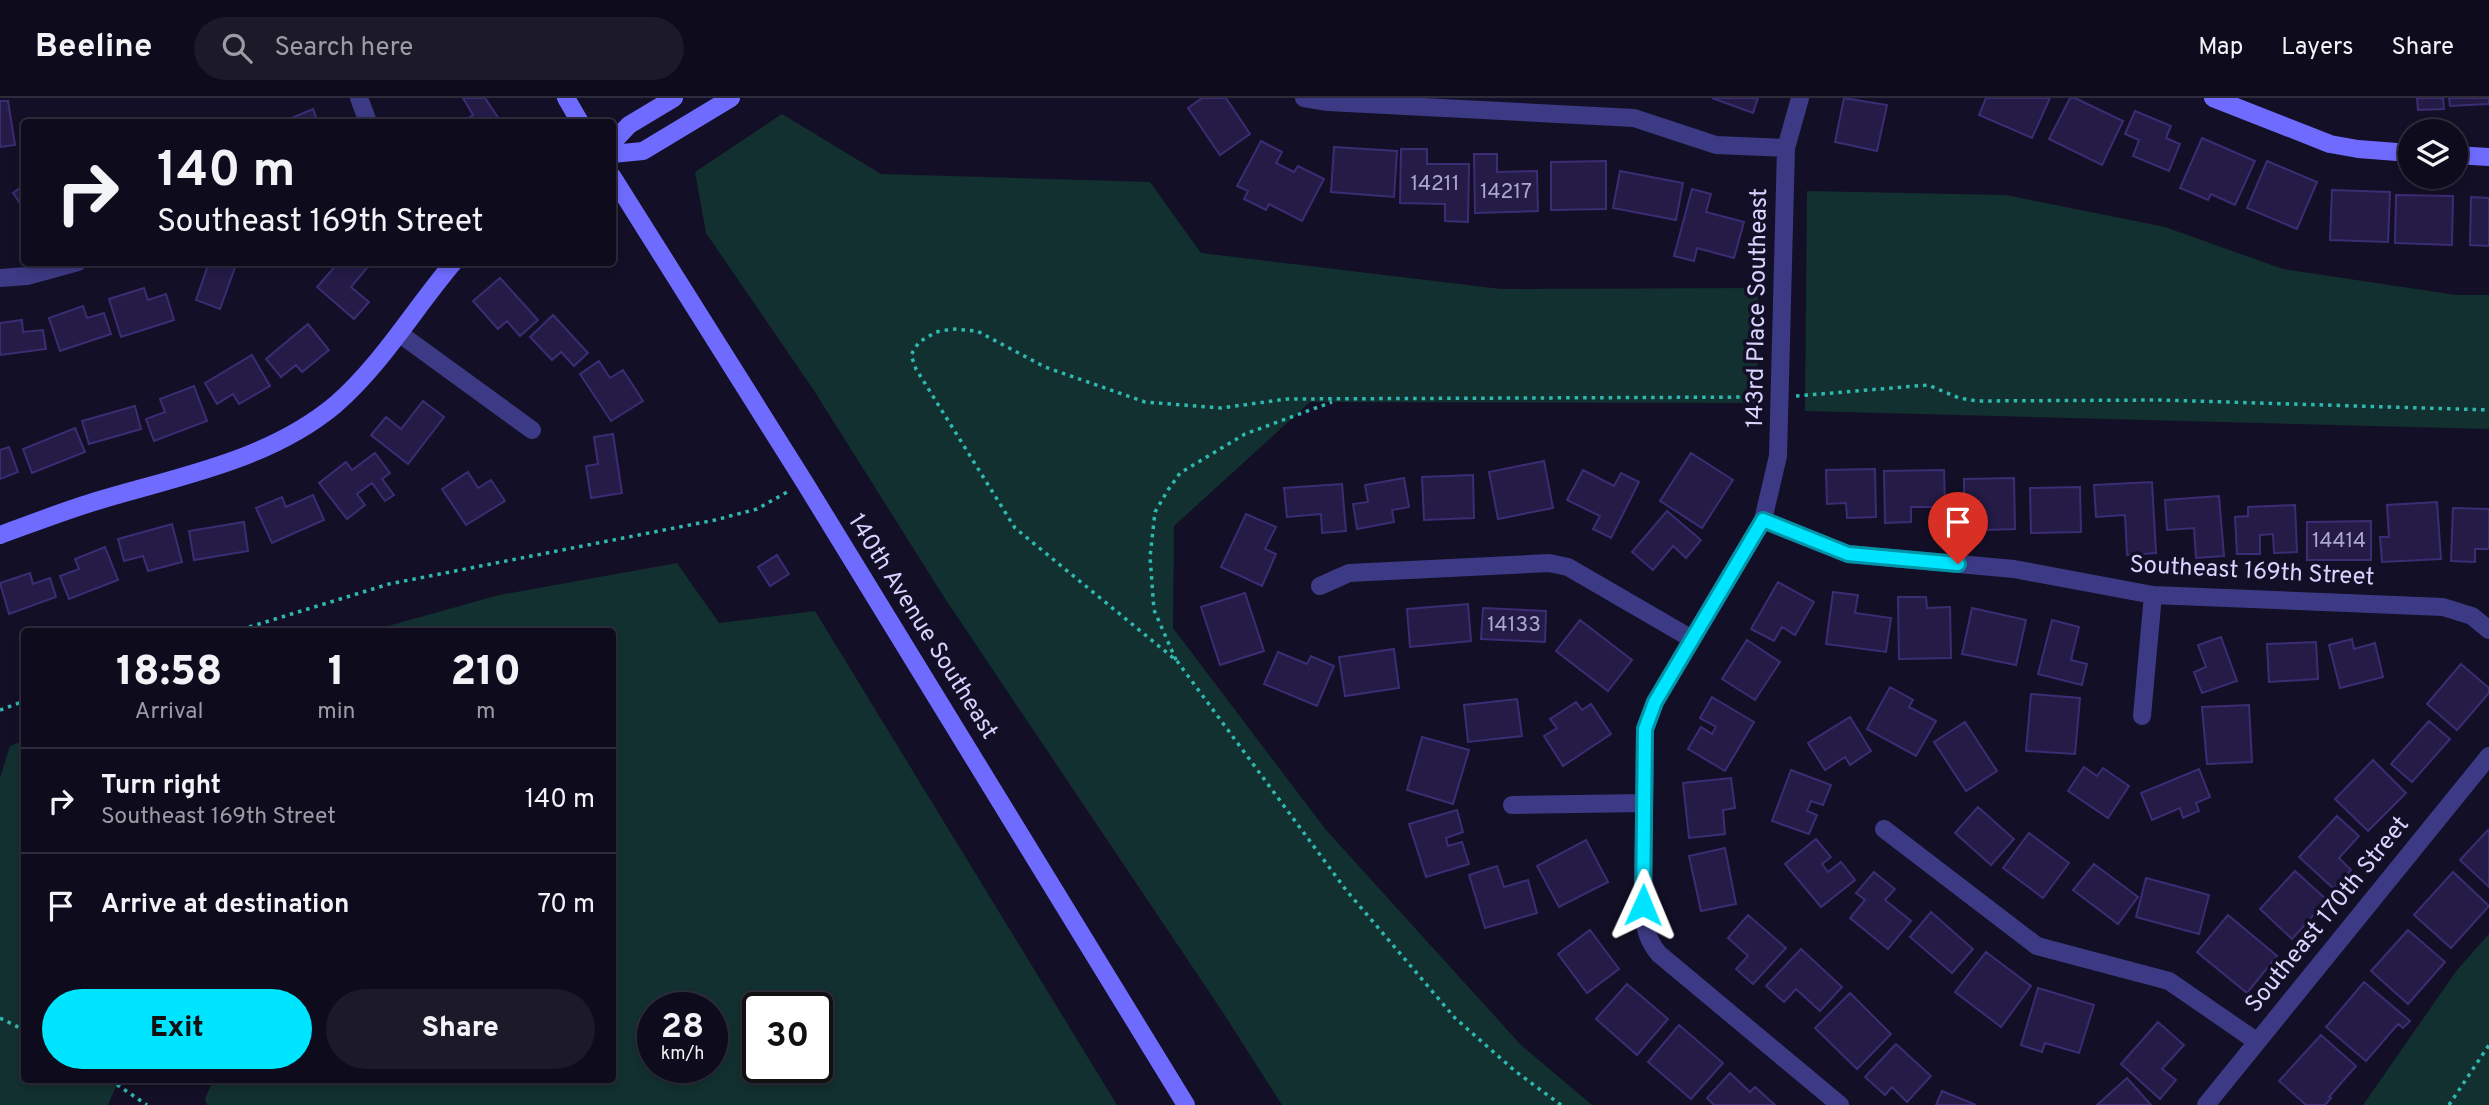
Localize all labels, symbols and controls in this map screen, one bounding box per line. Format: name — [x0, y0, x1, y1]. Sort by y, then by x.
search box — [194, 17, 684, 80]
text: Beeline — [35, 27, 152, 69]
icon: search — [218, 29, 256, 67]
text: Search here — [274, 32, 413, 65]
text: Map — [2198, 33, 2243, 63]
text: Layers — [2281, 33, 2353, 63]
text: Share — [2391, 33, 2454, 63]
map controls — [2398, 119, 2468, 189]
button: layers — [2398, 119, 2468, 189]
text: 140 m — [157, 142, 296, 204]
icon: right — [42, 147, 133, 238]
house number: 14211 — [1411, 171, 1459, 198]
house number: 14217 — [1480, 179, 1532, 206]
street label: 143rd Place Southeast — [1741, 188, 1775, 428]
text: Southeast 169th Street — [157, 203, 484, 243]
pin — [1928, 492, 1988, 564]
icon: arrive — [1939, 503, 1977, 541]
street label: 140th Avenue Southeast — [840, 509, 1004, 745]
house number: 14414 — [2312, 528, 2366, 555]
street label: Southeast 169th Street — [2129, 551, 2375, 593]
house number: 14133 — [1487, 612, 1541, 639]
text: 18:58 — [116, 647, 222, 700]
text: 1 — [328, 647, 345, 700]
text: 210 — [450, 647, 521, 700]
text: Arrival — [135, 698, 203, 727]
text: min — [317, 698, 356, 727]
text: m — [476, 698, 495, 727]
text: Turn right — [101, 770, 221, 803]
icon: right — [42, 782, 80, 820]
text: 140 m — [525, 784, 595, 817]
text: Southeast 169th Street — [101, 803, 336, 832]
street label: Southeast 170th Street — [2239, 811, 2417, 1019]
position arrow — [1606, 868, 1680, 942]
icon: arrive — [42, 887, 80, 925]
text: Arrive at destination — [101, 889, 349, 922]
text: 70 m — [537, 889, 595, 922]
button: Exit — [42, 989, 312, 1069]
button: Share — [326, 989, 595, 1069]
speed limit sign: 30 — [742, 992, 833, 1083]
text: 28 — [661, 1006, 704, 1050]
text: km/h — [661, 1043, 704, 1066]

